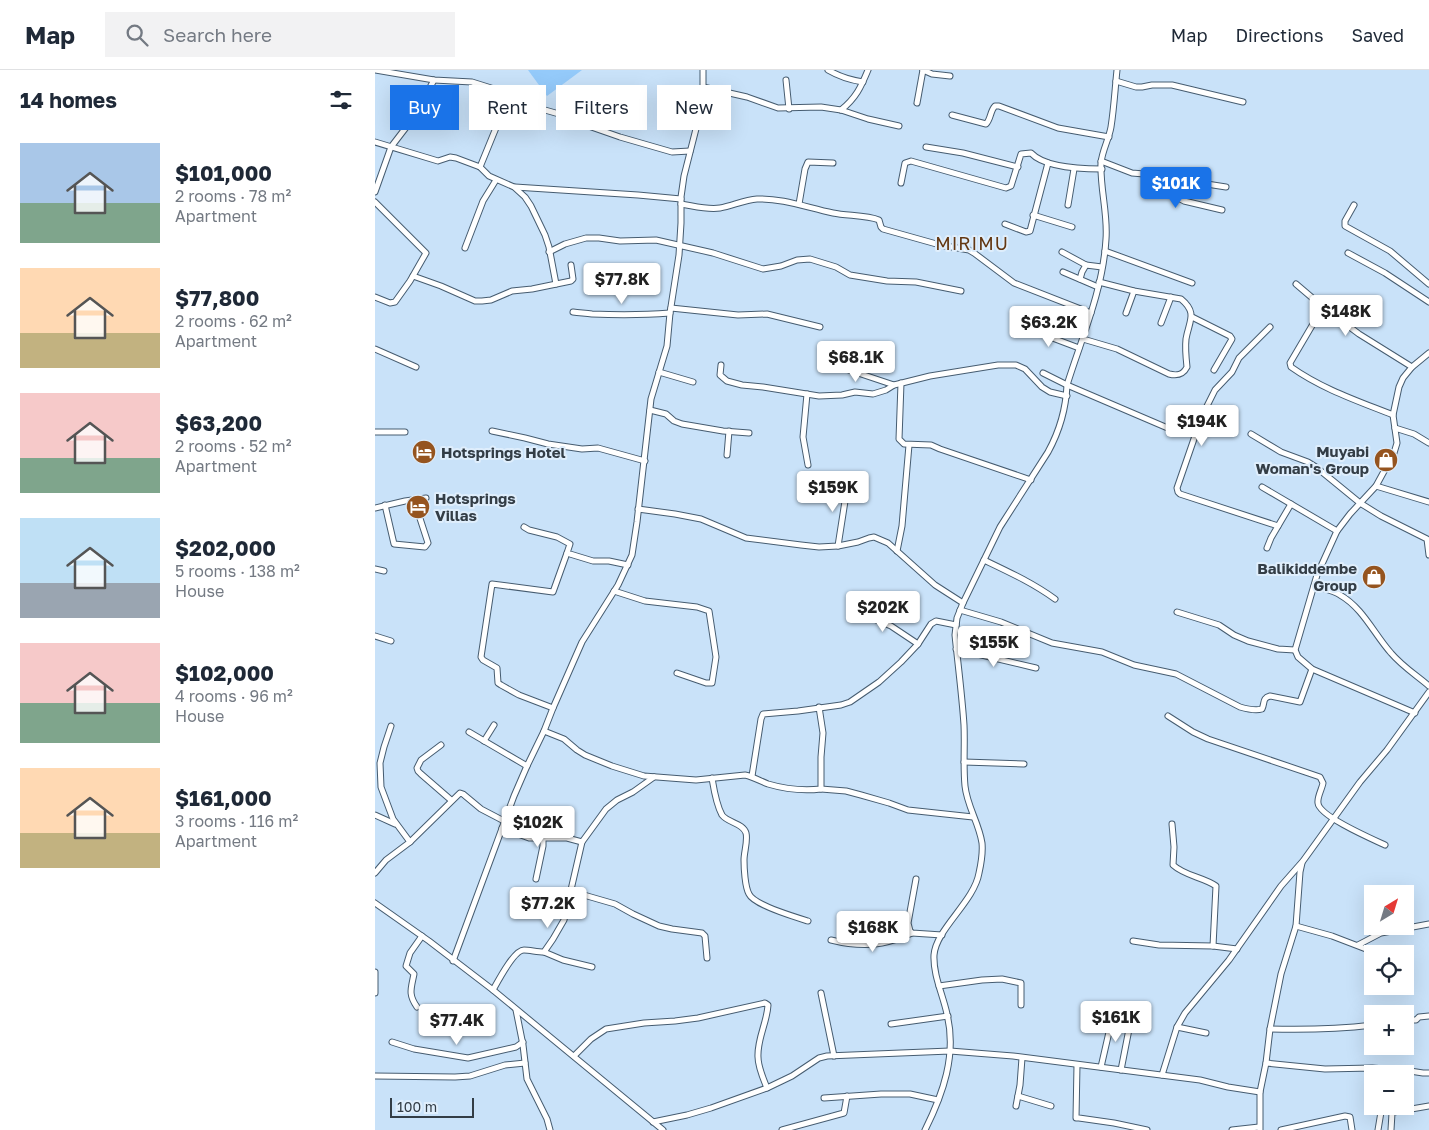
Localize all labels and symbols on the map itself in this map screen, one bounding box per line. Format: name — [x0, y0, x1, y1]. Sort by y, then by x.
pin: $101K — [1141, 166, 1211, 209]
district label: MIRIMU — [935, 232, 1009, 254]
pin: $77.8K — [581, 262, 663, 305]
pin: $148K — [1311, 294, 1381, 337]
pin: $63.2K — [1008, 306, 1090, 348]
pin: $68.1K — [815, 340, 897, 383]
pin: $194K — [1167, 404, 1237, 447]
hotel icon: Hotsprings Hotel — [411, 439, 437, 465]
place label: Muyabi Woman's Group — [1255, 442, 1369, 477]
place label: Hotsprings Hotel — [441, 443, 566, 461]
shop icon: Muyabi Woman's Group — [1373, 447, 1399, 473]
pin: $159K — [798, 470, 868, 513]
place label: Hotsprings Villas — [435, 489, 516, 524]
hotel icon: Hotsprings Villas — [405, 494, 431, 520]
place label: Balikiddembe Group — [1257, 559, 1357, 594]
shop icon: Balikiddembe Group — [1361, 564, 1387, 590]
pin: $202K — [848, 590, 918, 633]
pin: $155K — [959, 626, 1029, 668]
pin: $102K — [503, 806, 573, 848]
north arrow — [1364, 885, 1414, 935]
pin: $77.2K — [507, 886, 589, 929]
pin: $168K — [838, 910, 908, 953]
pin: $161K — [1081, 1000, 1151, 1043]
pin: $77.4K — [416, 1004, 498, 1046]
scale bar — [390, 1095, 474, 1118]

